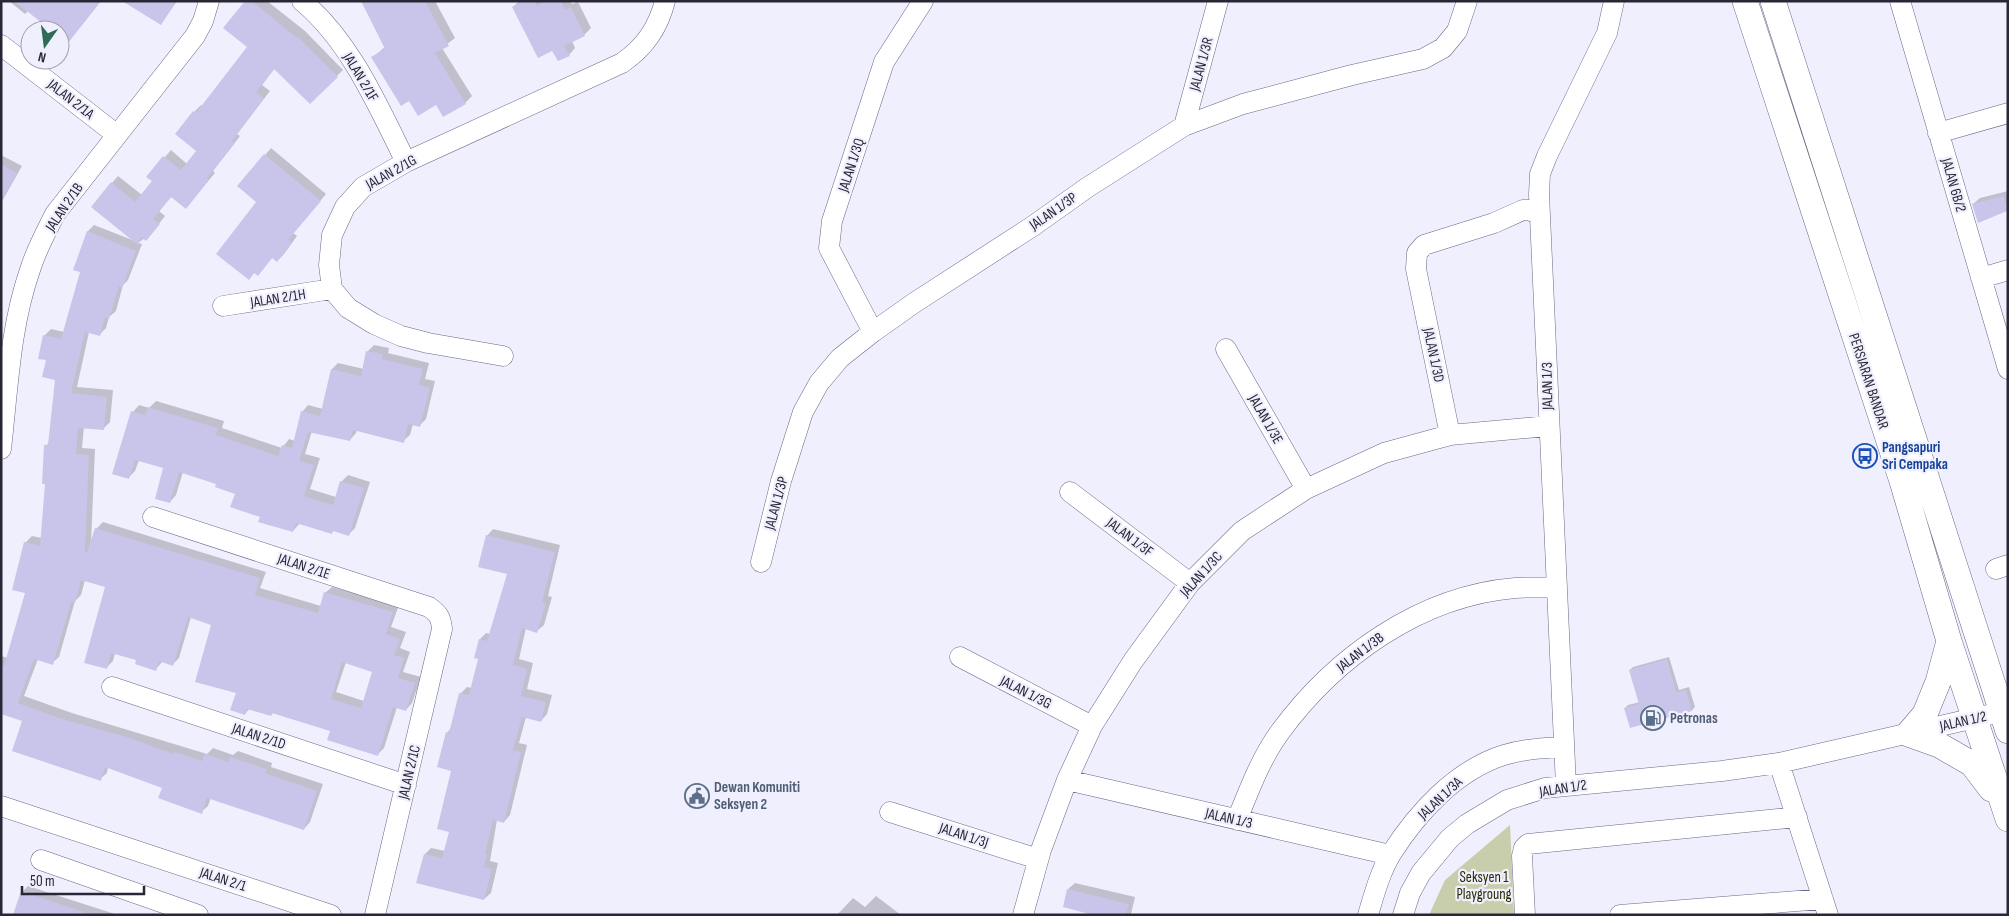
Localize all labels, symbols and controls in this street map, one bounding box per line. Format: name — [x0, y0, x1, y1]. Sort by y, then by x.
north arrow — [20, 20, 70, 70]
street label: JALAN 1/3R — [1185, 35, 1218, 94]
text: N — [36, 48, 48, 66]
street label: JALAN 2/1F — [338, 48, 383, 105]
street label: JALAN 2/1A — [43, 75, 98, 124]
street label: JALAN 1/3Q — [834, 136, 869, 195]
street label: JALAN 2/1G — [362, 151, 420, 195]
street label: JALAN 6B/2 — [1936, 155, 1970, 214]
street label: JALAN 2/1B — [41, 179, 88, 236]
street label: JALAN 1/3P — [1025, 188, 1081, 235]
street label: JALAN 2/1H — [248, 285, 307, 312]
street label: JALAN 1/3D — [1418, 325, 1449, 384]
street label: PERSIARAN BANDAR — [1844, 331, 1893, 432]
street label: JALAN 1/3 — [1538, 362, 1557, 411]
street label: JALAN 1/3E — [1243, 390, 1287, 447]
place label: Pangsapuri Sri Cempaka — [1882, 438, 1948, 474]
bus stop icon: Pangsapuri Sri Cempaka — [1852, 443, 1878, 469]
street label: JALAN 1/3P — [760, 475, 793, 533]
street label: JALAN 1/3F — [1102, 513, 1157, 561]
street label: JALAN 1/3C — [1175, 548, 1227, 602]
street label: JALAN 2/1E — [274, 549, 332, 584]
street label: JALAN 1/3B — [1332, 628, 1388, 677]
street label: JALAN 1/3G — [996, 671, 1055, 713]
fuel station icon: Petronas — [1640, 705, 1666, 731]
street label: JALAN 1/2 — [1937, 707, 1988, 736]
place label: Petronas — [1670, 709, 1718, 728]
street label: JALAN 2/1D — [229, 719, 288, 754]
street label: JALAN 2/1C — [394, 743, 425, 802]
street label: JALAN 1/3A — [1413, 773, 1467, 824]
street label: JALAN 1/2 — [1537, 775, 1588, 802]
place label: Dewan Komuniti Seksyen 2 — [714, 778, 800, 814]
public building icon: Dewan Komuniti Seksyen 2 — [684, 783, 710, 809]
street label: JALAN 1/3 — [1202, 804, 1254, 833]
street label: JALAN 1/3J — [936, 818, 991, 852]
street label: JALAN 2/1 — [196, 863, 249, 896]
scale bar — [22, 864, 145, 896]
park label: Seksyen 1 Playgroung — [1456, 868, 1512, 904]
text: 50 m — [30, 872, 55, 891]

